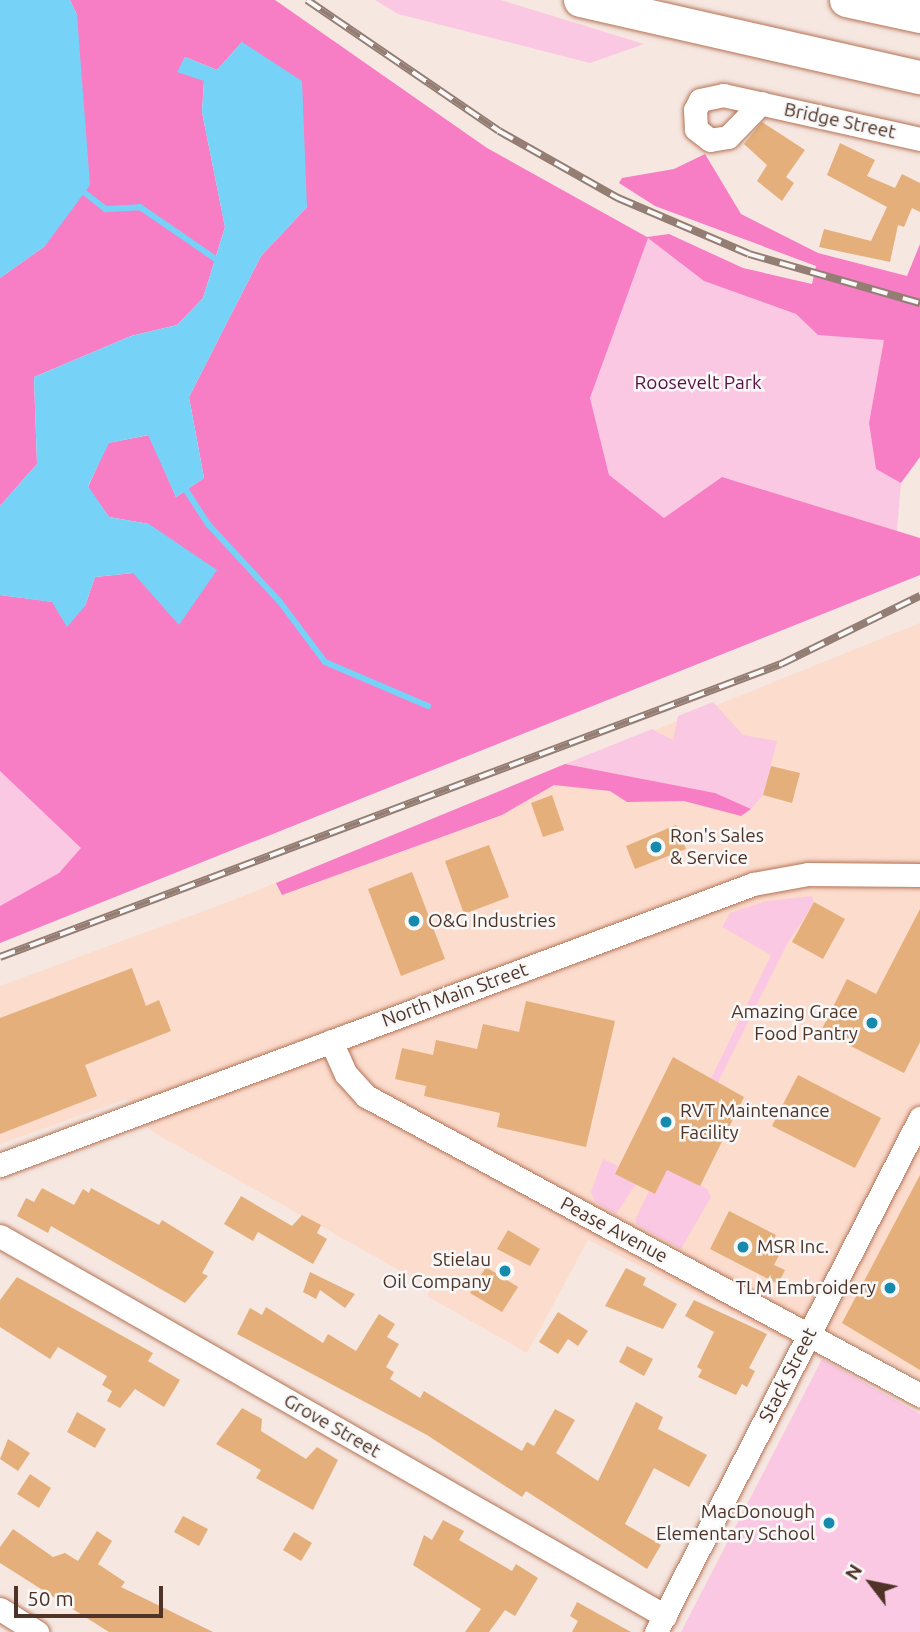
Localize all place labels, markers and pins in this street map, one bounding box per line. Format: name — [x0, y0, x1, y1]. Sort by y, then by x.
place label: Ron's Sales & Service — [670, 825, 764, 869]
marker: Ron's Sales & Service — [648, 839, 664, 855]
place label: O&G Industries — [428, 910, 556, 932]
marker: O&G Industries — [406, 913, 422, 929]
place label: Amazing Grace Food Pantry — [731, 1001, 858, 1045]
marker: Amazing Grace Food Pantry — [864, 1015, 880, 1031]
place label: RVT Maintenance Facility — [680, 1100, 830, 1144]
marker: RVT Maintenance Facility — [658, 1114, 674, 1130]
place label: MSR Inc. — [757, 1236, 829, 1258]
marker: MSR Inc. — [735, 1239, 751, 1255]
place label: Stielau Oil Company — [382, 1249, 491, 1293]
marker: Stielau Oil Company — [497, 1263, 513, 1279]
place label: TLM Embroidery — [735, 1277, 876, 1299]
marker: TLM Embroidery — [882, 1280, 898, 1296]
place label: MacDonough Elementary School — [656, 1501, 815, 1545]
marker: MacDonough Elementary School — [821, 1515, 837, 1531]

